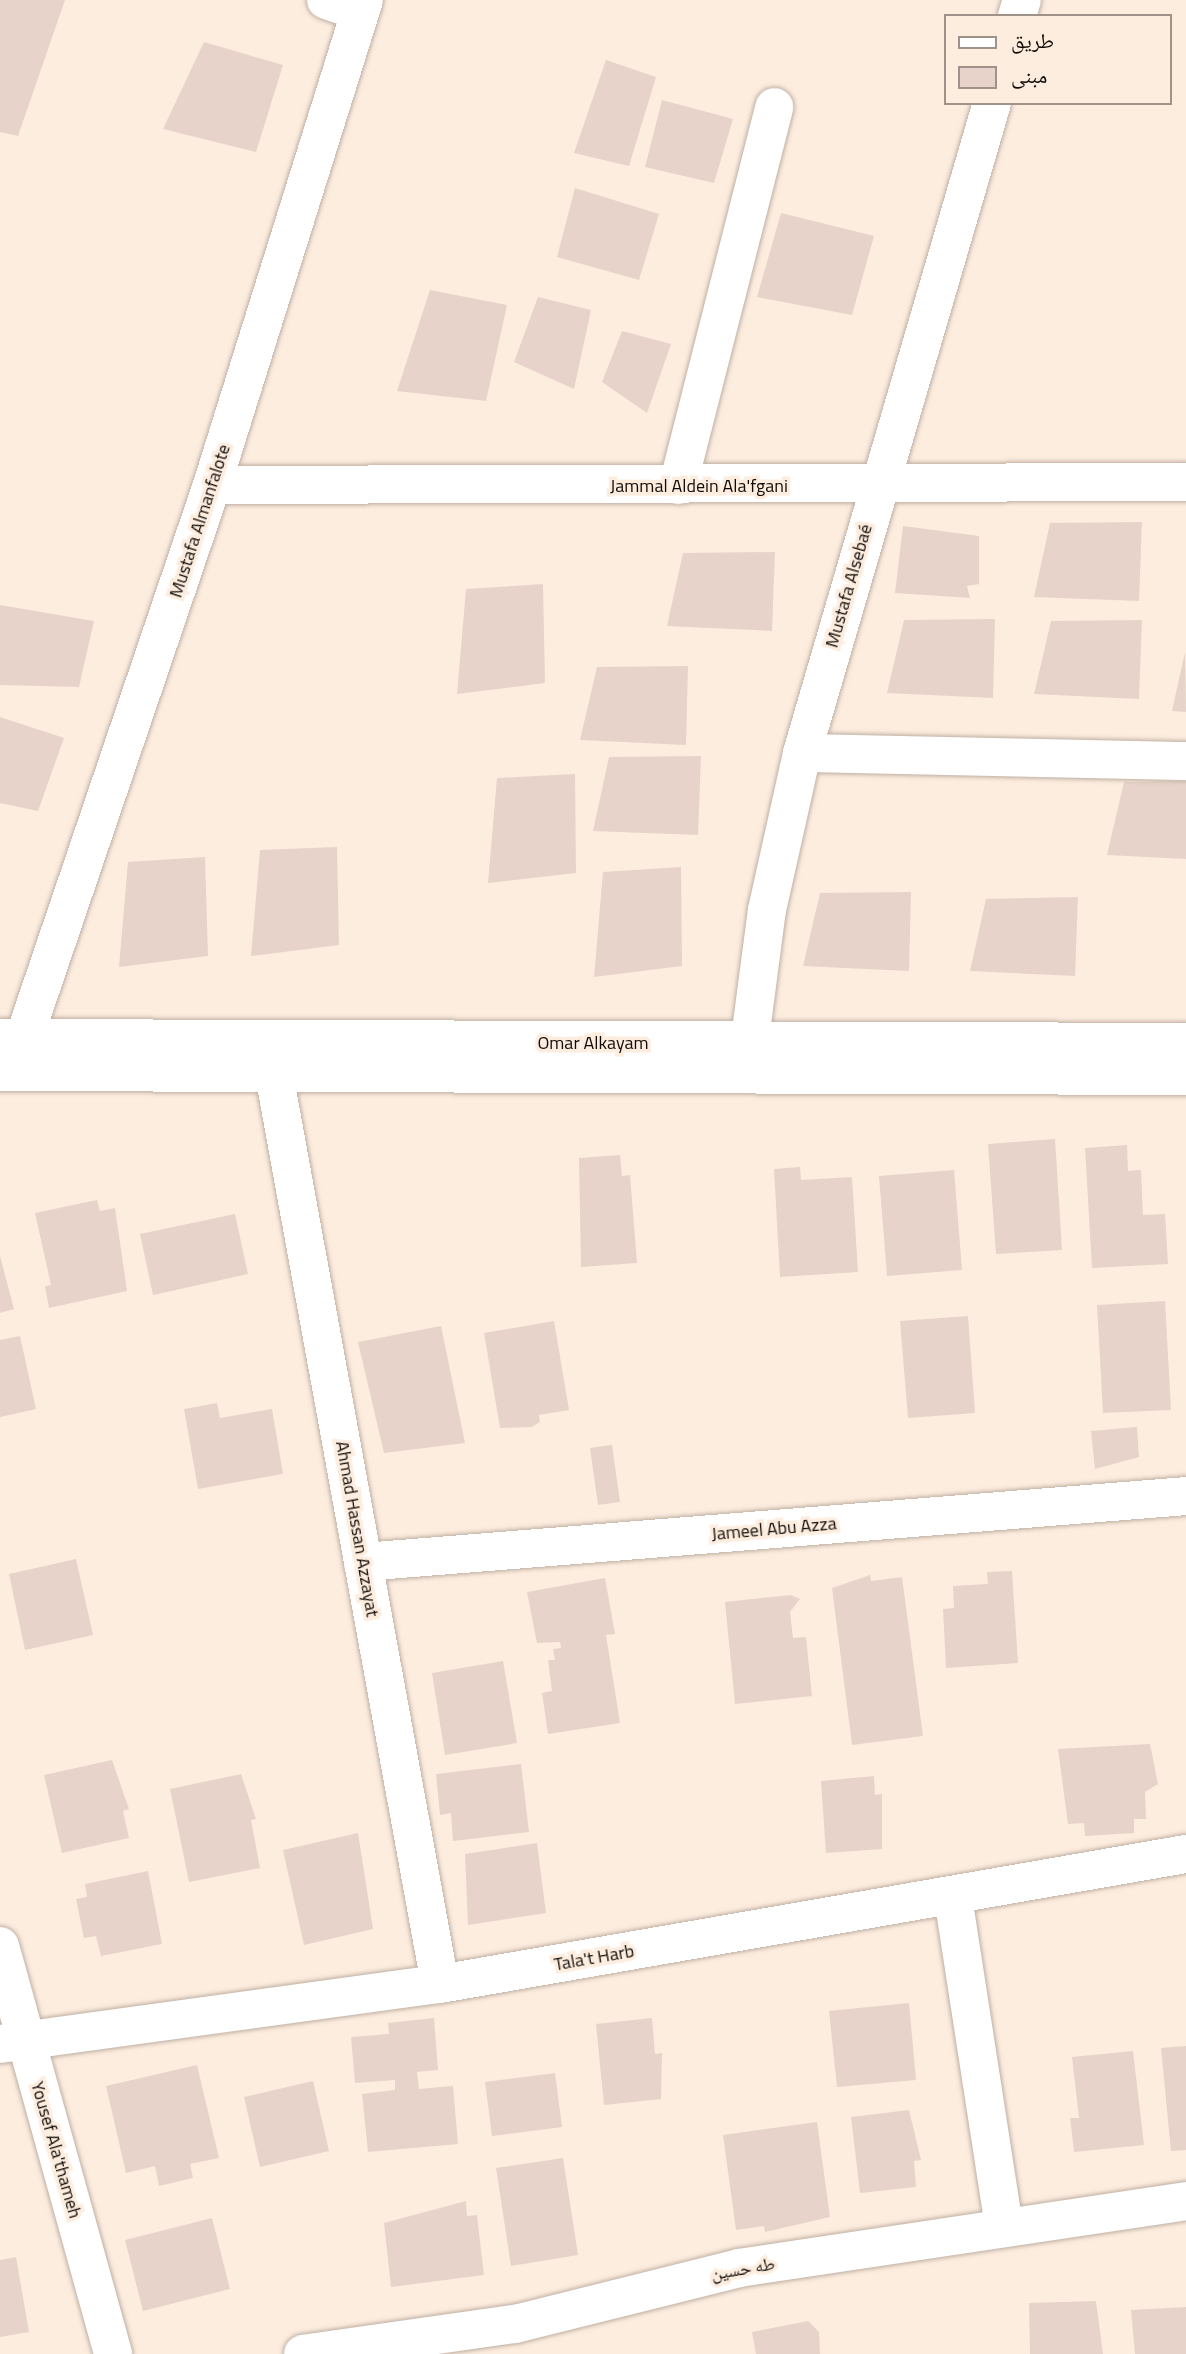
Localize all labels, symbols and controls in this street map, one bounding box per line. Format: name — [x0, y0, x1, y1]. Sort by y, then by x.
legend — [944, 14, 1172, 105]
text: طريق — [1011, 24, 1054, 56]
text: مبنى — [1011, 59, 1047, 91]
street label: Mustafa Almanfalote — [165, 442, 235, 600]
street label: Jammal Aldein Ala'fgani — [610, 475, 788, 497]
street label: Mustafa Alsebaé — [821, 522, 877, 650]
street label: Omar Alkayam — [537, 1032, 649, 1054]
street label: Ahmad Hassan Azzayat — [331, 1439, 383, 1619]
street label: Jameel Abu Azza — [711, 1513, 837, 1545]
street label: Tala't Harb — [552, 1940, 636, 1976]
street label: Yousef Ala'thameh — [26, 2079, 86, 2221]
street label: طه حسين — [709, 2253, 777, 2285]

